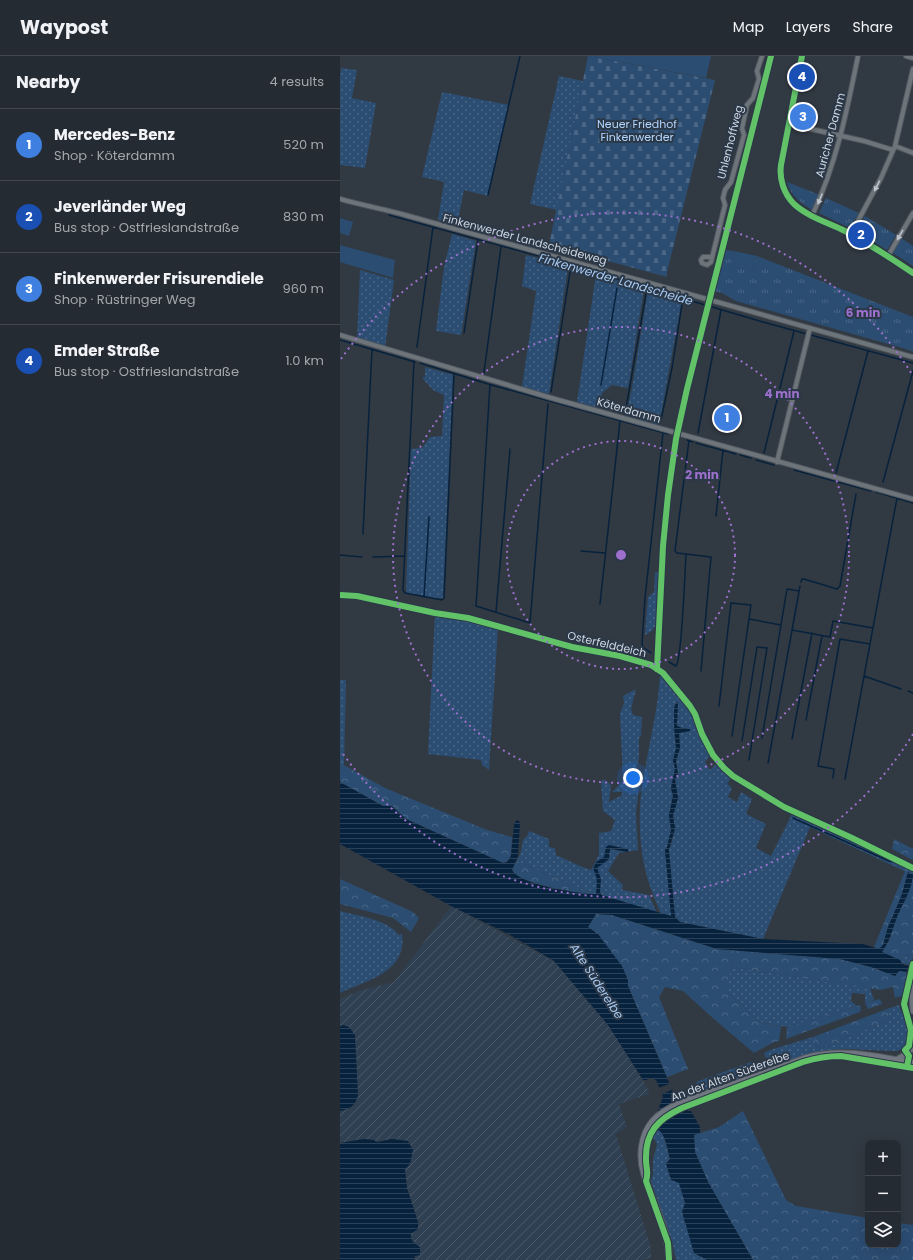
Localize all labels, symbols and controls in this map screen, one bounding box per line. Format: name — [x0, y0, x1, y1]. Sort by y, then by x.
text: Waypost — [20, 14, 108, 41]
text: Map — [733, 17, 764, 37]
text: Layers — [786, 17, 830, 37]
text: Share — [852, 17, 893, 37]
pin: 4 — [789, 62, 815, 92]
text: Nearby — [16, 70, 80, 94]
text: 4 results — [270, 72, 324, 91]
street label: Auricher Damm — [811, 91, 849, 179]
pin: 3 — [790, 102, 816, 132]
street label: Uhlenhoffweg — [713, 103, 747, 181]
park label: Neuer Friedhof Finkenwerder — [597, 116, 677, 145]
text: Mercedes-Benz — [54, 124, 175, 145]
text: 1 — [27, 135, 31, 154]
text: 520 m — [283, 135, 324, 154]
text: Shop · Köterdamm — [54, 146, 175, 165]
one-way arrow — [873, 180, 880, 192]
one-way arrow — [817, 193, 823, 204]
text: Jeverländer Weg — [54, 196, 186, 217]
text: 2 — [25, 207, 33, 226]
text: 830 m — [283, 207, 324, 226]
street label: Finkenwerder Landscheideweg — [441, 209, 609, 269]
text: Bus stop · Ostfrieslandstraße — [54, 218, 239, 237]
pin: 2 — [848, 220, 874, 250]
one-way arrow — [897, 229, 904, 241]
water label: Finkenwerder Landscheide — [537, 249, 696, 309]
text: Finkenwerder Frisurendiele — [54, 268, 264, 289]
text: 3 — [25, 279, 33, 298]
text: 960 m — [283, 279, 324, 298]
text: Shop · Rüstringer Weg — [54, 290, 196, 309]
text: 6 min — [846, 304, 880, 321]
text: Emder Straße — [54, 340, 160, 361]
text: 4 — [25, 351, 33, 370]
text: 1.0 km — [285, 351, 324, 370]
text: Bus stop · Ostfrieslandstraße — [54, 362, 239, 381]
text: 4 min — [764, 385, 800, 402]
street label: Köterdamm — [595, 393, 663, 427]
pin: 1 — [714, 403, 740, 433]
text: 2 min — [685, 466, 719, 483]
centre of rings — [614, 548, 628, 562]
street label: Osterfelddeich — [566, 627, 648, 661]
your location — [623, 768, 643, 788]
water label: Alte Süderelbe — [566, 939, 628, 1023]
street label: An der Alten Süderelbe — [668, 1047, 792, 1105]
map controls — [865, 1140, 901, 1248]
button: + — [865, 1140, 901, 1176]
button: − — [865, 1176, 901, 1212]
button: layers — [865, 1212, 901, 1248]

